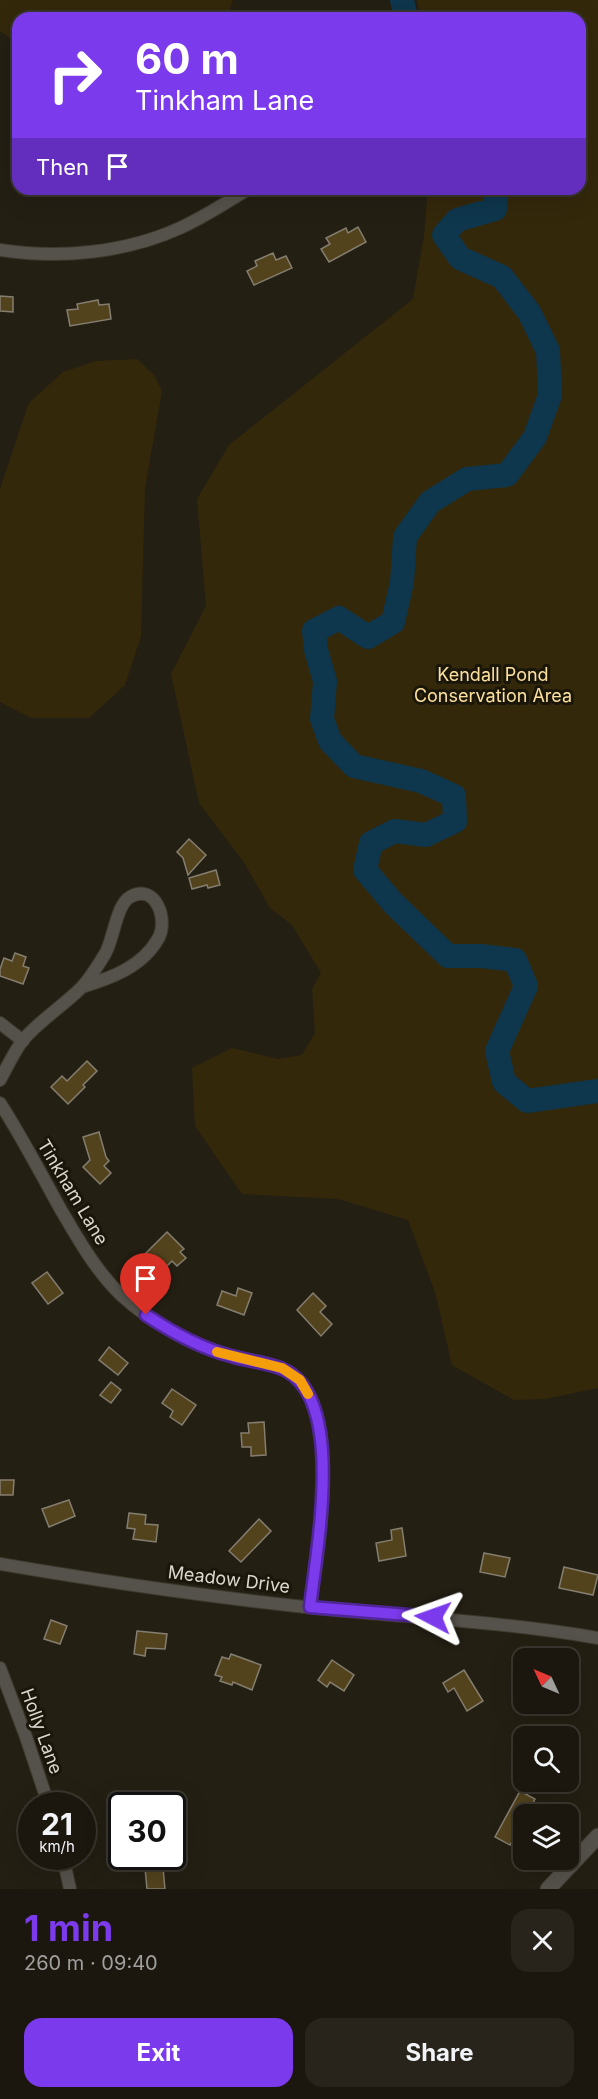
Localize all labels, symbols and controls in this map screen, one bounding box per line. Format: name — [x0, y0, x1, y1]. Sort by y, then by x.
text: 60 m — [135, 33, 239, 84]
icon: right — [36, 36, 114, 114]
text: Tinkham Lane — [135, 84, 314, 117]
icon: arrive — [101, 150, 134, 183]
text: Then — [36, 154, 89, 180]
park label: Kendall Pond Conservation Area — [414, 664, 572, 706]
street label: Tinkham Lane — [33, 1135, 113, 1249]
pin — [120, 1253, 171, 1315]
icon: arrive — [129, 1262, 162, 1295]
street label: Meadow Drive — [167, 1561, 291, 1597]
position arrow — [401, 1585, 465, 1649]
north arrow — [513, 1648, 579, 1714]
map controls — [513, 1648, 579, 1870]
street label: Holly Lane — [17, 1685, 67, 1777]
button: search — [513, 1726, 579, 1792]
speed limit sign: 30 — [108, 1792, 186, 1870]
button: layers — [513, 1804, 579, 1870]
text: 21 — [41, 1806, 73, 1842]
text: km/h — [39, 1837, 75, 1856]
text: 1 min — [24, 1906, 113, 1950]
button: close — [511, 1909, 574, 1972]
text: 260 m · 09:40 — [24, 1951, 158, 1975]
button: Exit — [24, 2018, 293, 2087]
button: Share — [305, 2018, 574, 2087]

